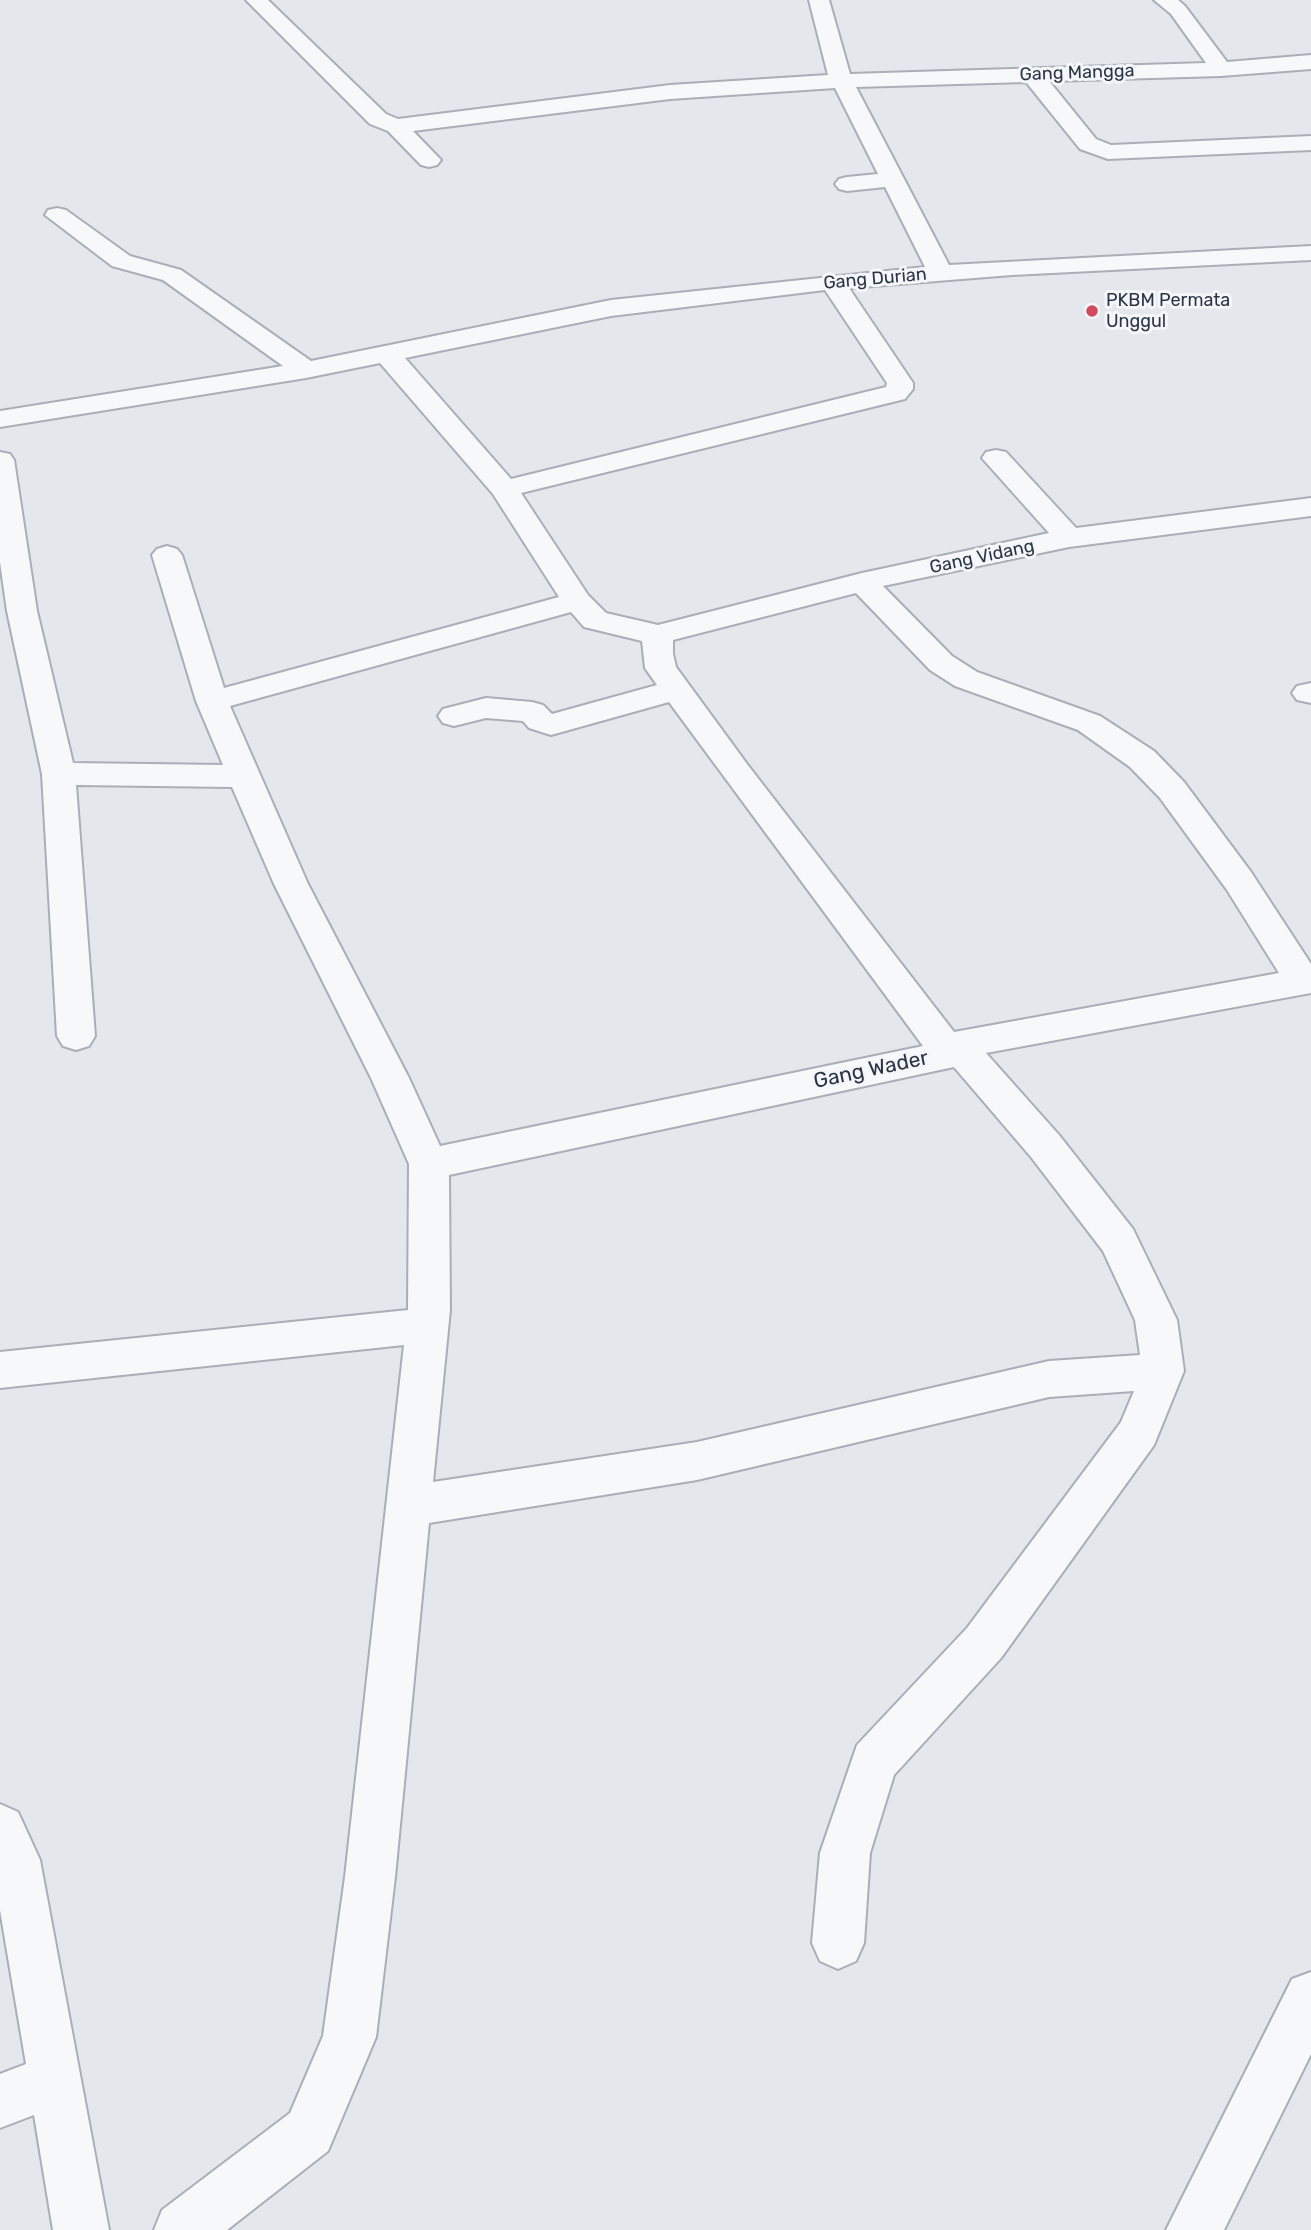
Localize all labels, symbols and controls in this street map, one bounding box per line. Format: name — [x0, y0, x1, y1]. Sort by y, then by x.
street label: Gang Mangga — [1019, 60, 1135, 86]
street label: Gang Durian — [822, 264, 928, 294]
place label: PKBM Permata Unggul — [1106, 290, 1230, 332]
marker: PKBM Permata Unggul — [1084, 303, 1100, 319]
street label: Gang Vidang — [928, 535, 1036, 579]
street label: Gang Wader — [811, 1046, 931, 1094]

